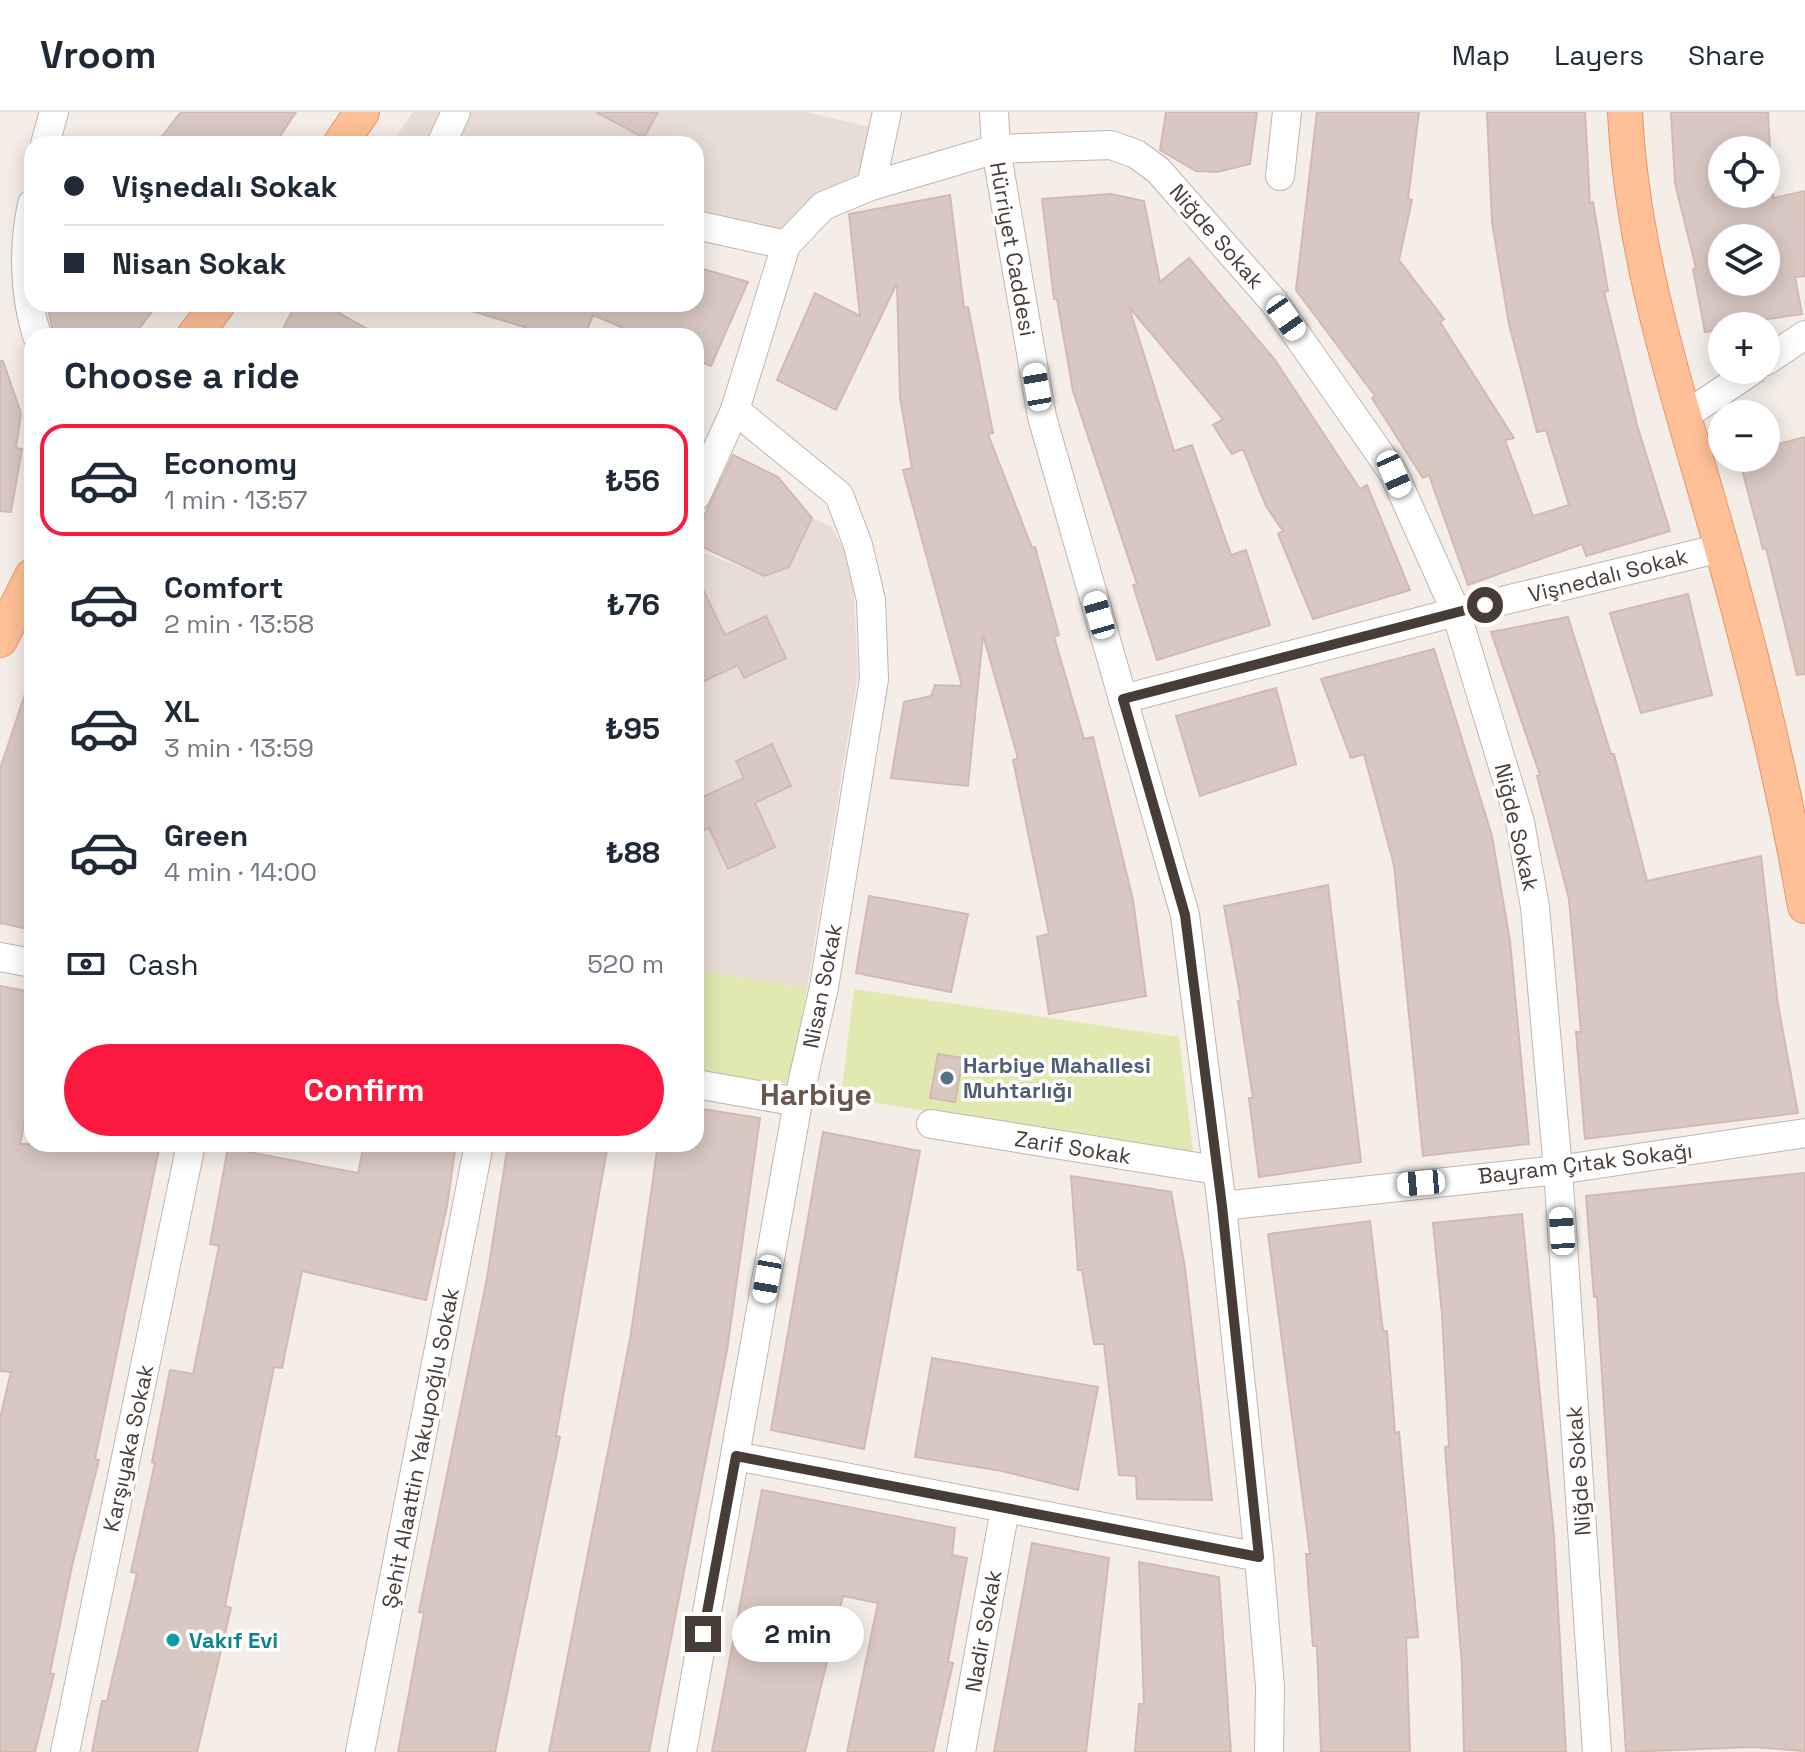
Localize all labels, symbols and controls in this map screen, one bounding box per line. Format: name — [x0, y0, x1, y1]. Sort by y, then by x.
text: Vroom — [40, 31, 157, 79]
text: Map — [1452, 37, 1510, 73]
text: Layers — [1554, 37, 1644, 73]
text: Share — [1688, 37, 1765, 73]
map controls — [1708, 136, 1780, 472]
button: locate — [1708, 136, 1780, 208]
street label: Hürriyet Caddesi — [984, 160, 1042, 338]
text: Vişnedalı Sokak — [112, 167, 338, 206]
street label: Niğde Sokak — [1164, 178, 1270, 294]
button: layers — [1708, 224, 1780, 296]
text: Nisan Sokak — [112, 244, 287, 283]
car — [1262, 291, 1310, 345]
button: + — [1708, 312, 1780, 384]
text: Choose a ride — [64, 353, 300, 399]
car — [1021, 361, 1053, 413]
button: − — [1708, 400, 1780, 472]
icon: car — [68, 444, 140, 516]
text: Economy — [164, 444, 297, 483]
car — [1373, 447, 1415, 501]
text: ₺56 — [605, 461, 660, 500]
text: 1 min · 13:57 — [164, 483, 308, 517]
street label: Vişnedalı Sokak — [1525, 542, 1691, 608]
icon: car — [68, 568, 140, 640]
text: Comfort — [164, 568, 283, 607]
text: ₺76 — [606, 585, 660, 624]
route start — [1467, 587, 1503, 623]
car — [1081, 589, 1117, 641]
text: 2 min · 13:58 — [164, 607, 314, 641]
icon: car — [68, 692, 140, 764]
text: XL — [164, 692, 200, 731]
text: ₺95 — [605, 709, 660, 748]
text: 3 min · 13:59 — [164, 731, 314, 765]
street label: Niğde Sokak — [1489, 760, 1545, 894]
icon: car — [68, 816, 140, 888]
text: Green — [164, 816, 248, 855]
text: ₺88 — [605, 833, 660, 872]
text: 4 min · 14:00 — [164, 855, 317, 889]
street label: Nisan Sokak — [796, 921, 848, 1051]
icon: cash — [64, 942, 108, 986]
text: Cash — [128, 945, 199, 984]
text: 520 m — [587, 947, 664, 981]
button: Confirm — [64, 1044, 664, 1136]
place label: Harbiye Mahallesi Muhtarlığı — [963, 1051, 1151, 1104]
marker: Harbiye Mahallesi Muhtarlığı — [938, 1069, 956, 1087]
district label: Harbiye — [760, 1075, 872, 1114]
street label: Zarif Sokak — [1013, 1124, 1133, 1170]
street label: Bayram Çıtak Sokağı — [1476, 1136, 1694, 1190]
car — [1396, 1169, 1446, 1197]
car — [1548, 1206, 1576, 1256]
car — [751, 1253, 783, 1305]
street label: Şehit Alaattin Yakupoğlu Sokak — [375, 1285, 465, 1611]
street label: Karşıyaka Sokak — [97, 1362, 159, 1534]
street label: Niğde Sokak — [1559, 1405, 1597, 1537]
street label: Nadir Sokak — [958, 1568, 1008, 1694]
callout: 2 min — [731, 1606, 863, 1662]
route end — [685, 1616, 721, 1652]
text: 2 min — [764, 1617, 832, 1651]
place label: Vakıf Evi — [189, 1626, 278, 1654]
marker: Vakıf Evi — [164, 1631, 182, 1649]

